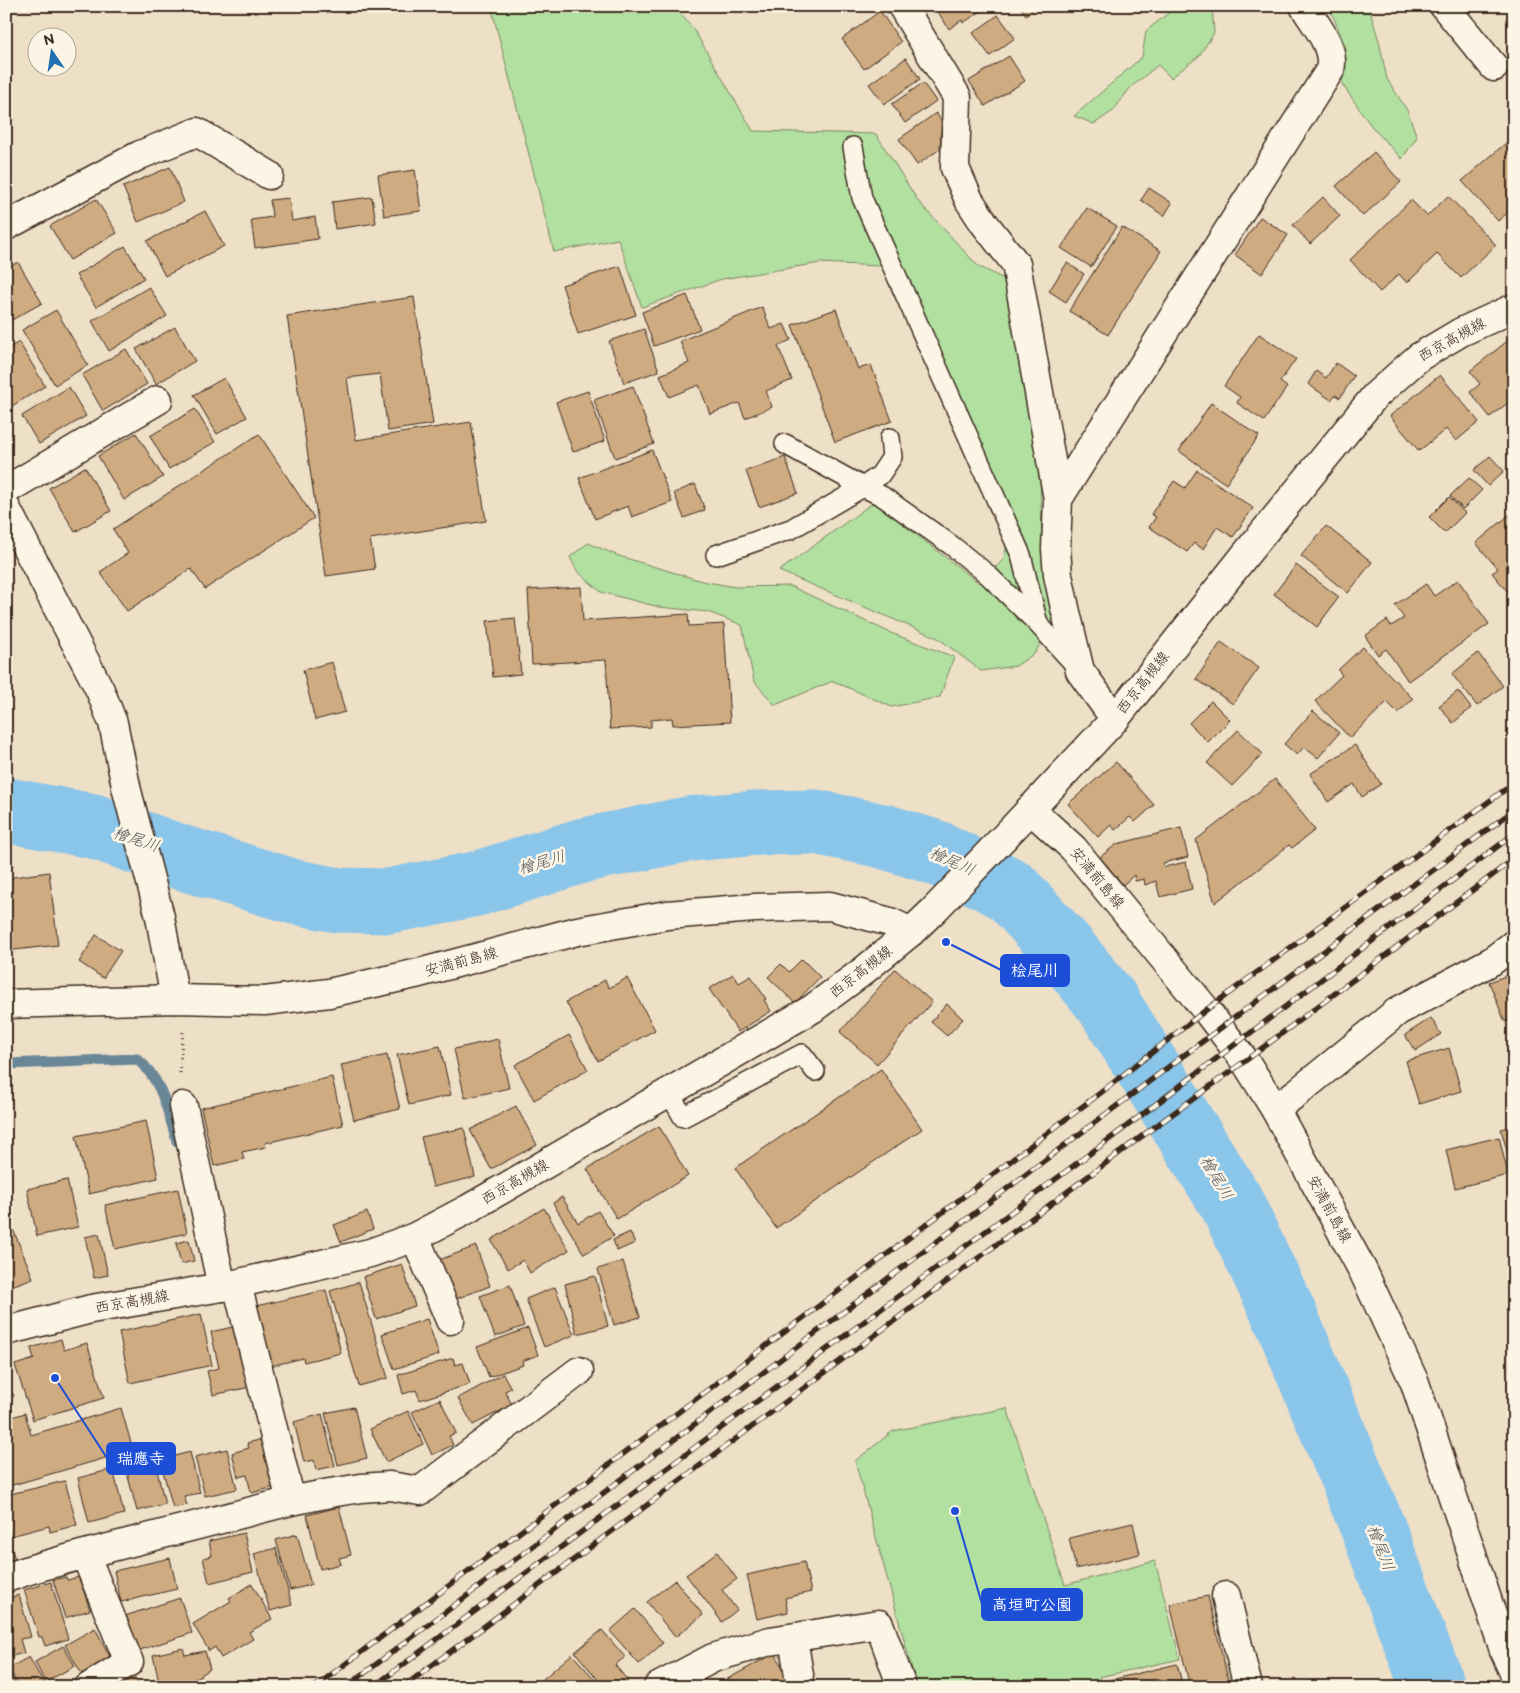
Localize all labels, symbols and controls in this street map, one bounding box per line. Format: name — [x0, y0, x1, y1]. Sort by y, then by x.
north arrow — [28, 28, 78, 78]
text: N — [42, 30, 56, 49]
street label: 西京高槻線 — [1415, 314, 1489, 366]
street label: 西京高槻線 — [1112, 648, 1174, 718]
water label: 檜尾川 — [110, 824, 162, 856]
street label: 安満前島線 — [1066, 843, 1128, 913]
water label: 檜尾川 — [926, 844, 978, 880]
water label: 檜尾川 — [516, 847, 568, 879]
street label: 西京高槻線 — [826, 941, 896, 1003]
street label: 安満前島線 — [422, 943, 500, 981]
callout: 桧尾川 — [1001, 955, 1069, 986]
text: 桧尾川 — [1011, 962, 1059, 981]
water label: 檜尾川 — [1195, 1153, 1237, 1203]
street label: 西京高槻線 — [478, 1155, 552, 1209]
street label: 安満前島線 — [1303, 1172, 1355, 1246]
street label: 西京高槻線 — [93, 1286, 171, 1318]
callout: 瑞應寺 — [107, 1443, 175, 1474]
text: 瑞應寺 — [117, 1450, 165, 1469]
water label: 檜尾川 — [1363, 1522, 1397, 1574]
callout: 高垣町公園 — [982, 1589, 1082, 1620]
text: 高垣町公園 — [992, 1596, 1072, 1615]

